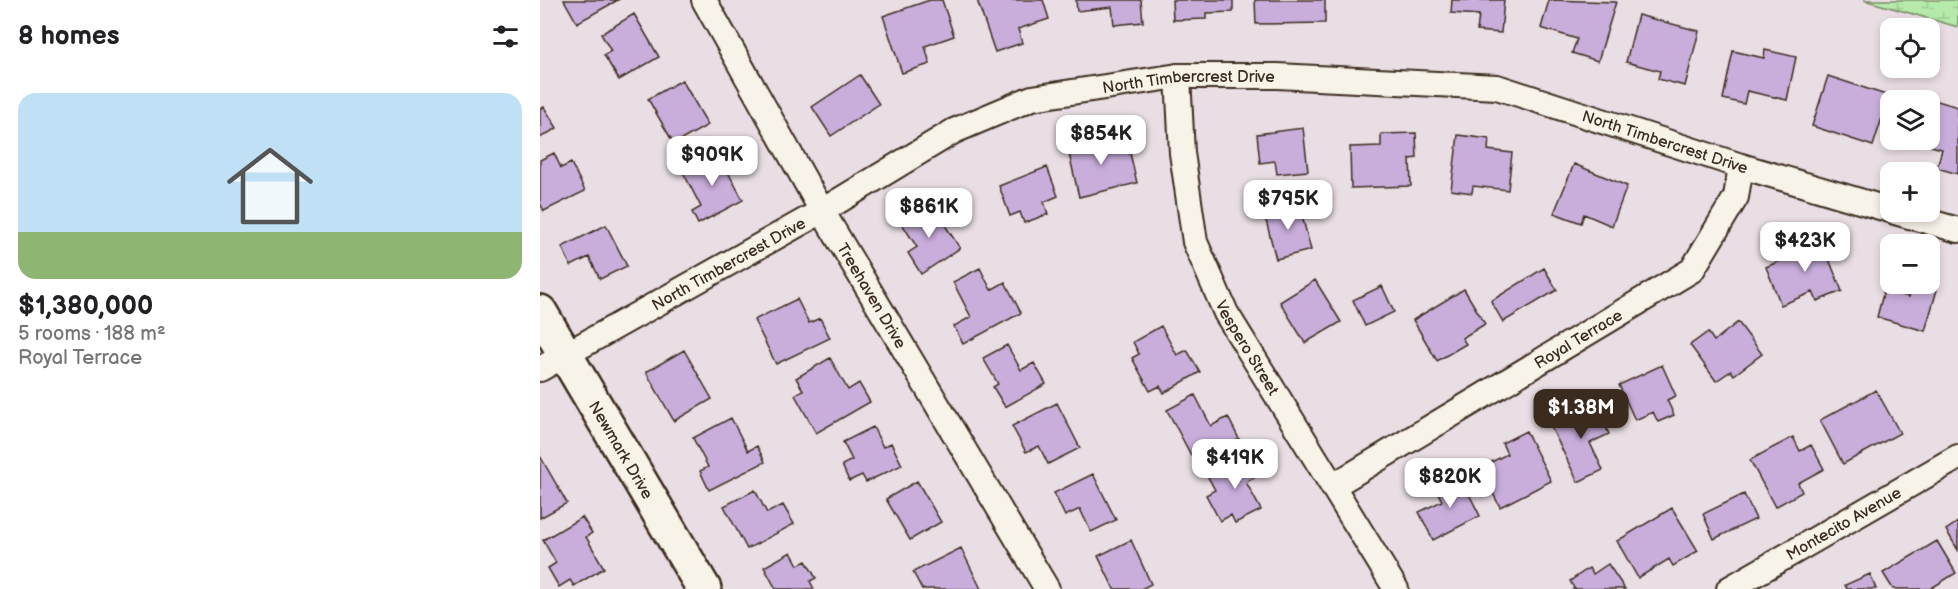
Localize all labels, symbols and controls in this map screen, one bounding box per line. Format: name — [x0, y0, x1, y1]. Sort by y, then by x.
map controls — [1880, 18, 1940, 294]
button: locate — [1880, 18, 1940, 78]
icon: filters — [489, 20, 522, 53]
text: 8 homes — [18, 21, 120, 52]
street label: North Timbercrest Drive — [1101, 68, 1275, 98]
button: layers — [1880, 90, 1940, 150]
street label: North Timbercrest Drive — [1579, 107, 1750, 179]
pin: $854K — [1059, 115, 1143, 166]
text: $854K — [1070, 122, 1132, 146]
icon: home — [216, 132, 324, 240]
pin: $909K — [670, 136, 754, 187]
text: $909K — [681, 143, 743, 167]
button: + — [1880, 162, 1940, 222]
pin: $795K — [1246, 180, 1330, 231]
text: $795K — [1257, 187, 1319, 211]
pin: $861K — [887, 188, 971, 239]
text: $861K — [899, 195, 959, 219]
street label: North Timbercrest Drive — [649, 214, 810, 315]
pin: $423K — [1763, 222, 1847, 273]
text: $423K — [1774, 229, 1836, 253]
button: − — [1880, 234, 1940, 294]
street label: Treehaven Drive — [832, 240, 910, 353]
text: $1,380,000 — [18, 291, 153, 322]
street label: Vespero Street — [1211, 298, 1282, 399]
street label: Royal Terrace — [1531, 306, 1627, 374]
text: 5 rooms · 188 m² — [18, 322, 166, 346]
text: Royal Terrace — [18, 346, 142, 370]
pin: $1.38M — [1532, 389, 1630, 440]
text: $1.38M — [1548, 396, 1614, 420]
street label: Newmark Drive — [584, 398, 657, 503]
pin: $419K — [1193, 439, 1277, 490]
text: $419K — [1206, 446, 1264, 470]
pin: $820K — [1408, 458, 1492, 509]
text: $820K — [1419, 465, 1481, 489]
street label: Montecito Avenue — [1783, 483, 1906, 565]

